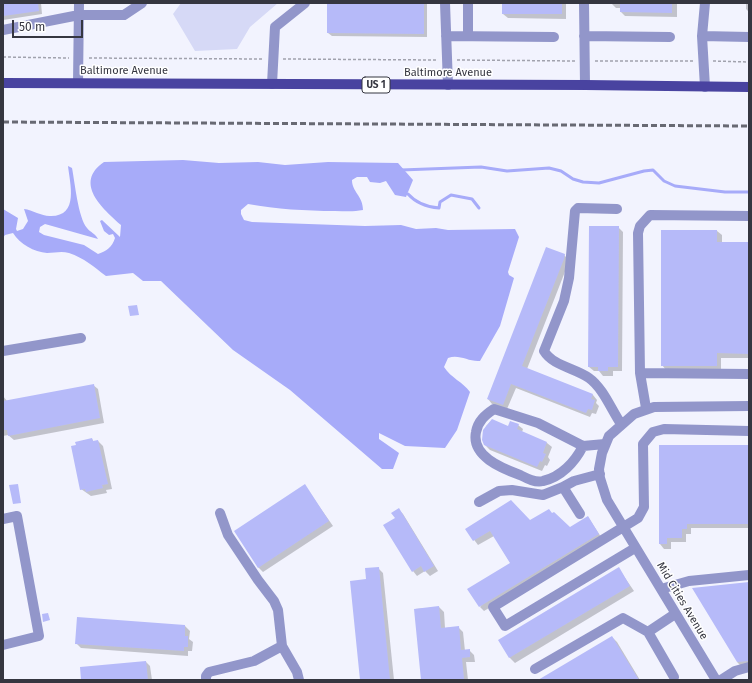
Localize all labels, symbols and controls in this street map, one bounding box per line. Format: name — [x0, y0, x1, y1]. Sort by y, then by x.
scale bar — [14, 12, 85, 38]
text: 50 m — [19, 20, 45, 34]
street label: Baltimore Avenue — [80, 64, 168, 78]
street label: Baltimore Avenue — [404, 66, 492, 80]
road number: US 1 — [362, 77, 390, 93]
street label: Mid Cities Avenue — [654, 560, 710, 642]

